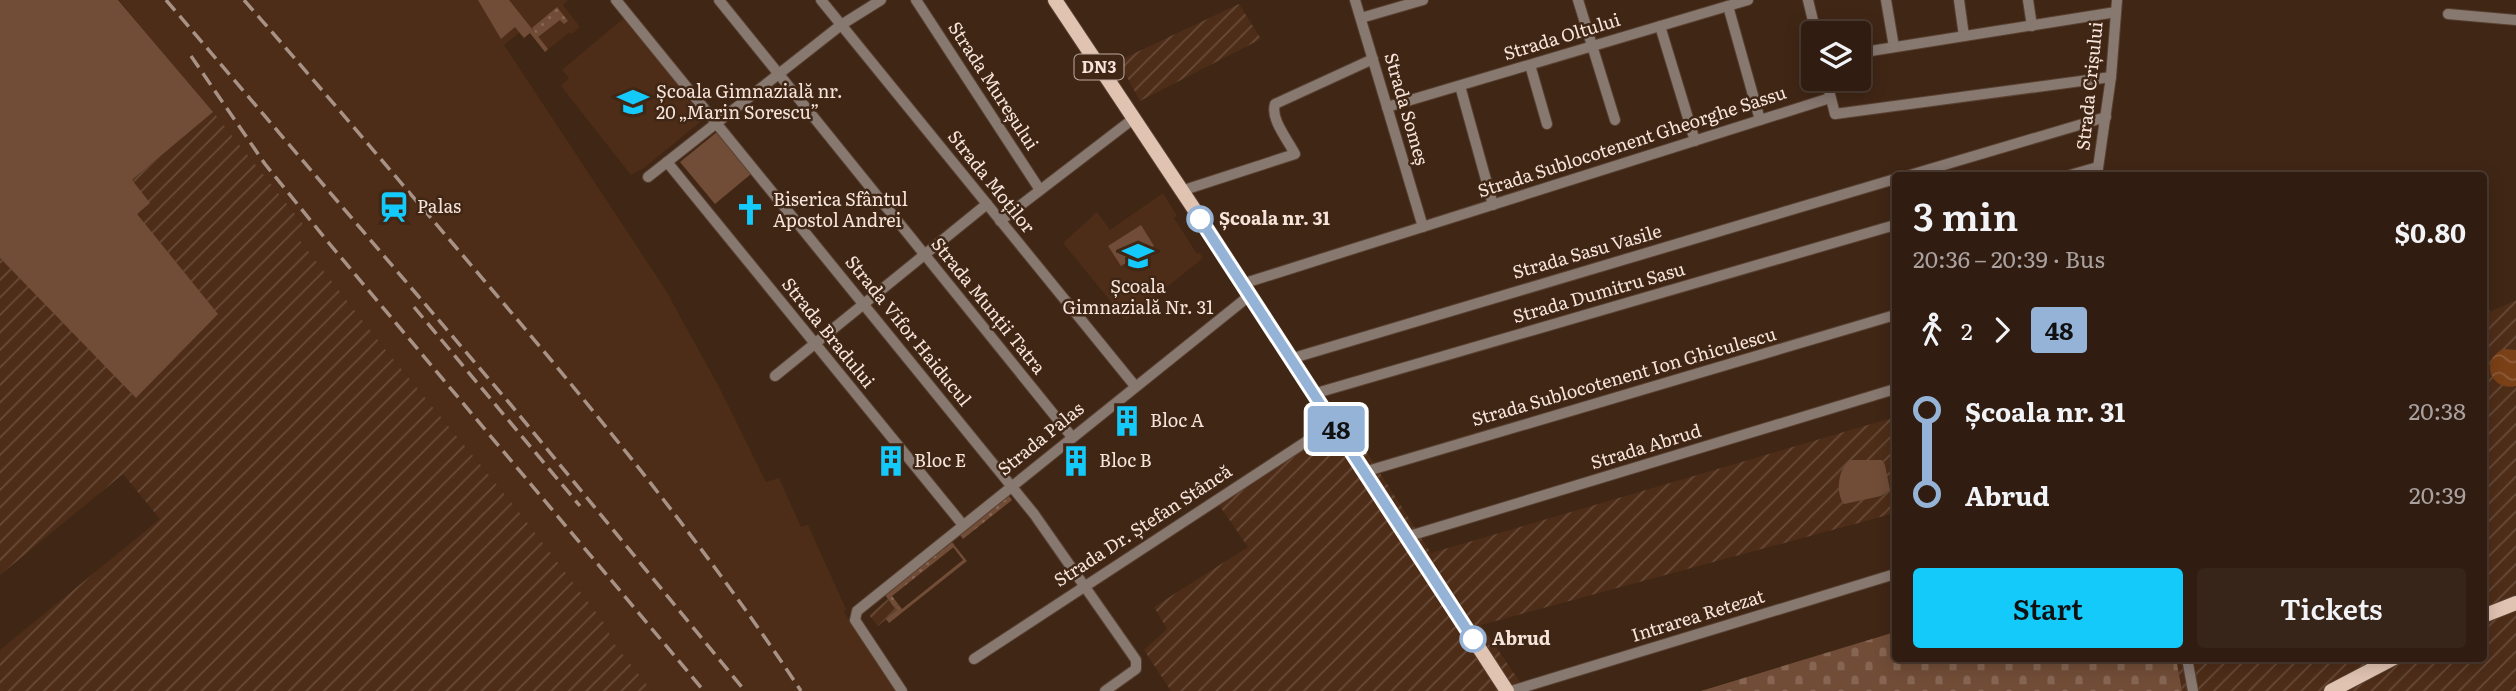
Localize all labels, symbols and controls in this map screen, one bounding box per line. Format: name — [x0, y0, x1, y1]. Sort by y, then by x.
street label: Strada Oltului — [1500, 5, 1623, 66]
street label: Strada Mureșului — [942, 16, 1046, 155]
street label: Strada Crișului — [2068, 20, 2109, 152]
map controls — [1801, 21, 1871, 91]
button: layers — [1801, 21, 1871, 91]
street label: Strada Someș — [1379, 49, 1436, 168]
road number: DN3 — [1074, 54, 1124, 80]
place label: Școala Gimnazială nr. 20 „Marin Sorescu” — [656, 77, 843, 125]
street label: Strada Sublocotenent Gheorghe Sassu — [1474, 78, 1789, 203]
school or university icon: Școala Gimnazială nr. 20 „Marin Sorescu” — [616, 85, 650, 119]
street label: Strada Moților — [942, 124, 1043, 239]
place label: Biserica Sfântul Apostol Andrei — [773, 185, 908, 233]
text: 3 min — [1913, 186, 2018, 243]
station icon: Palas — [377, 190, 411, 224]
place label: Palas — [417, 192, 461, 219]
church icon: Biserica Sfântul Apostol Andrei — [733, 193, 767, 227]
place label: Școala nr. 31 — [1219, 204, 1330, 231]
marker: Școala nr. 31 — [1187, 206, 1213, 232]
text: $0.80 — [2395, 212, 2466, 251]
street label: Strada Sasu Vasile — [1509, 216, 1664, 285]
street label: Strada Munții Tatra — [925, 231, 1053, 379]
school or university icon: Școala Gimnazială Nr. 31 — [1121, 239, 1155, 273]
text: 20:36 – 20:39 · Bus — [1913, 241, 2105, 275]
street label: Strada Vifor Haiducul — [840, 249, 979, 411]
street label: Strada Dumitru Sasu — [1509, 254, 1688, 329]
street label: Strada Bradului — [776, 271, 882, 393]
place label: Școala Gimnazială Nr. 31 — [1062, 272, 1214, 320]
icon: walk — [1913, 311, 1951, 349]
icon: forward — [1983, 311, 2021, 349]
text: 48 — [2045, 312, 2073, 347]
text: 2 — [1961, 313, 1973, 347]
street label: Strada Sublocotenent Ion Ghiculescu — [1468, 319, 1779, 432]
text: Școala nr. 31 — [1965, 391, 2125, 430]
text: 20:38 — [2408, 393, 2466, 427]
street label: Strada Palas — [991, 395, 1089, 481]
building icon: Bloc A — [1110, 404, 1144, 438]
place label: Bloc A — [1150, 406, 1204, 433]
line badge: 48 — [1304, 406, 1368, 452]
text: 48 — [1322, 411, 1350, 446]
street label: Strada Abrud — [1587, 416, 1704, 475]
building icon: Bloc E — [874, 444, 908, 478]
building icon: Bloc B — [1059, 444, 1093, 478]
place label: Bloc E — [914, 446, 966, 473]
place label: Bloc B — [1099, 446, 1152, 473]
street label: Strada Dr. Ștefan Stâncă — [1048, 457, 1237, 593]
text: Abrud — [1965, 475, 2050, 514]
text: 20:39 — [2409, 477, 2466, 511]
button: Start — [1913, 568, 2183, 648]
button: Tickets — [2197, 568, 2466, 648]
street label: Intrarea Retezat — [1628, 581, 1768, 648]
place label: Abrud — [1492, 624, 1551, 651]
marker: Abrud — [1460, 626, 1486, 652]

